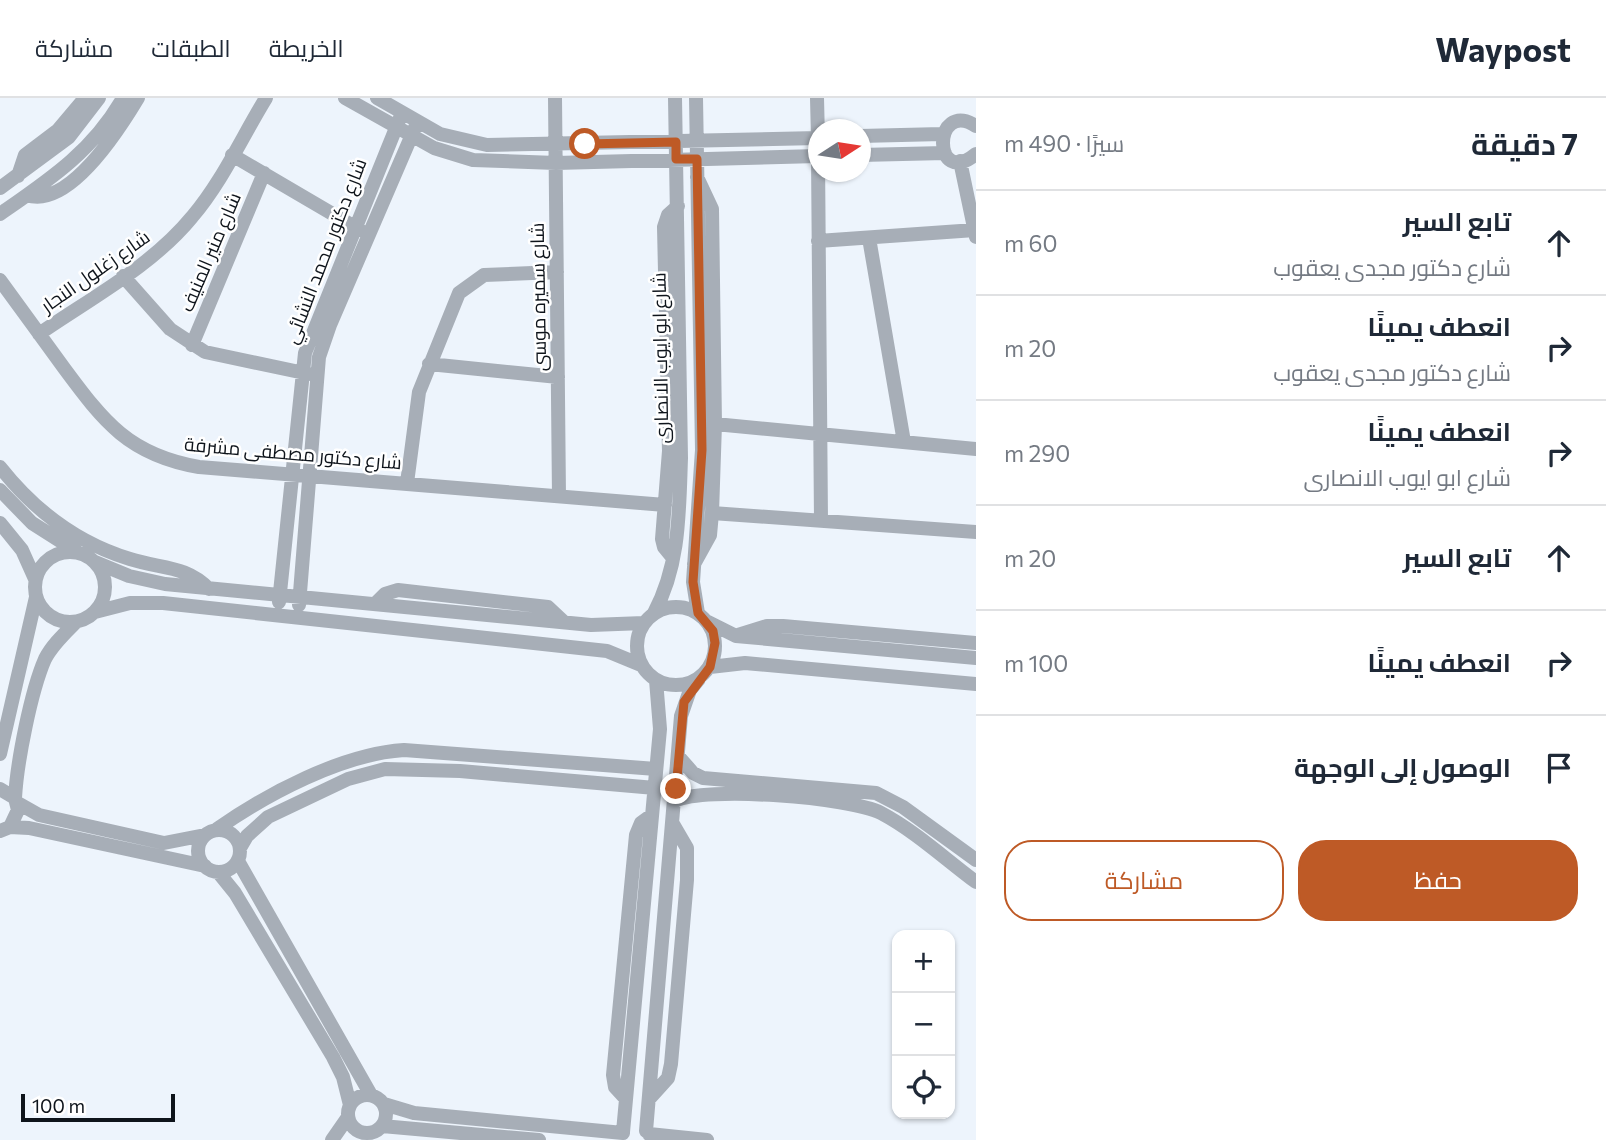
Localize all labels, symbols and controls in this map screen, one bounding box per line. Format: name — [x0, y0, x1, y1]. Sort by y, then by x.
text: Waypost — [1435, 28, 1571, 69]
text: مشاركة — [35, 33, 113, 62]
text: الطبقات — [151, 33, 231, 62]
text: الخريطة — [269, 33, 344, 62]
north arrow — [808, 119, 871, 182]
text: 7 دقيقة — [1471, 124, 1578, 161]
route start — [569, 128, 600, 159]
text: سيرًا · 490 m — [1004, 129, 1124, 157]
street label: شارع دكتور محمد النشائي — [279, 155, 374, 348]
street label: شارع منير المنيف — [174, 189, 248, 316]
text: تابع السير — [1403, 205, 1511, 236]
street label: شارع سميره موسى — [525, 222, 553, 372]
icon: ahead — [1540, 224, 1578, 262]
street label: شارع زغلول النجار — [35, 225, 155, 320]
text: 60 m — [1004, 229, 1057, 257]
text: شارع دكتور مجدى يعقوب — [1273, 253, 1511, 281]
street label: شارع ابو ايوب الانصارى — [647, 272, 675, 444]
text: انعطف يمينًا — [1367, 310, 1511, 341]
icon: right — [1540, 329, 1578, 367]
text: 20 m — [1004, 334, 1056, 362]
text: شارع دكتور مجدى يعقوب — [1273, 358, 1511, 386]
text: انعطف يمينًا — [1367, 415, 1511, 446]
street label: شارع دكتور مصطفى مشرفة — [183, 432, 403, 476]
icon: right — [1540, 434, 1578, 472]
text: 290 m — [1004, 439, 1070, 467]
text: شارع ابو ايوب الانصارى — [1304, 463, 1511, 491]
icon: ahead — [1540, 539, 1578, 577]
text: تابع السير — [1403, 541, 1511, 572]
text: 20 m — [1004, 544, 1056, 572]
icon: right — [1540, 644, 1578, 682]
text: انعطف يمينًا — [1367, 646, 1511, 677]
text: 100 m — [1004, 649, 1068, 677]
icon: arrive — [1540, 749, 1578, 787]
text: الوصول إلى الوجهة — [1294, 751, 1511, 782]
route end — [660, 773, 691, 804]
button: مشاركة — [1004, 840, 1284, 921]
button: حفظ — [1298, 840, 1578, 921]
map controls — [892, 930, 955, 1119]
button: + — [892, 930, 955, 993]
button: − — [892, 993, 955, 1056]
button: locate — [892, 1056, 955, 1119]
scale bar — [21, 1091, 175, 1123]
text: 100 m — [32, 1094, 85, 1117]

